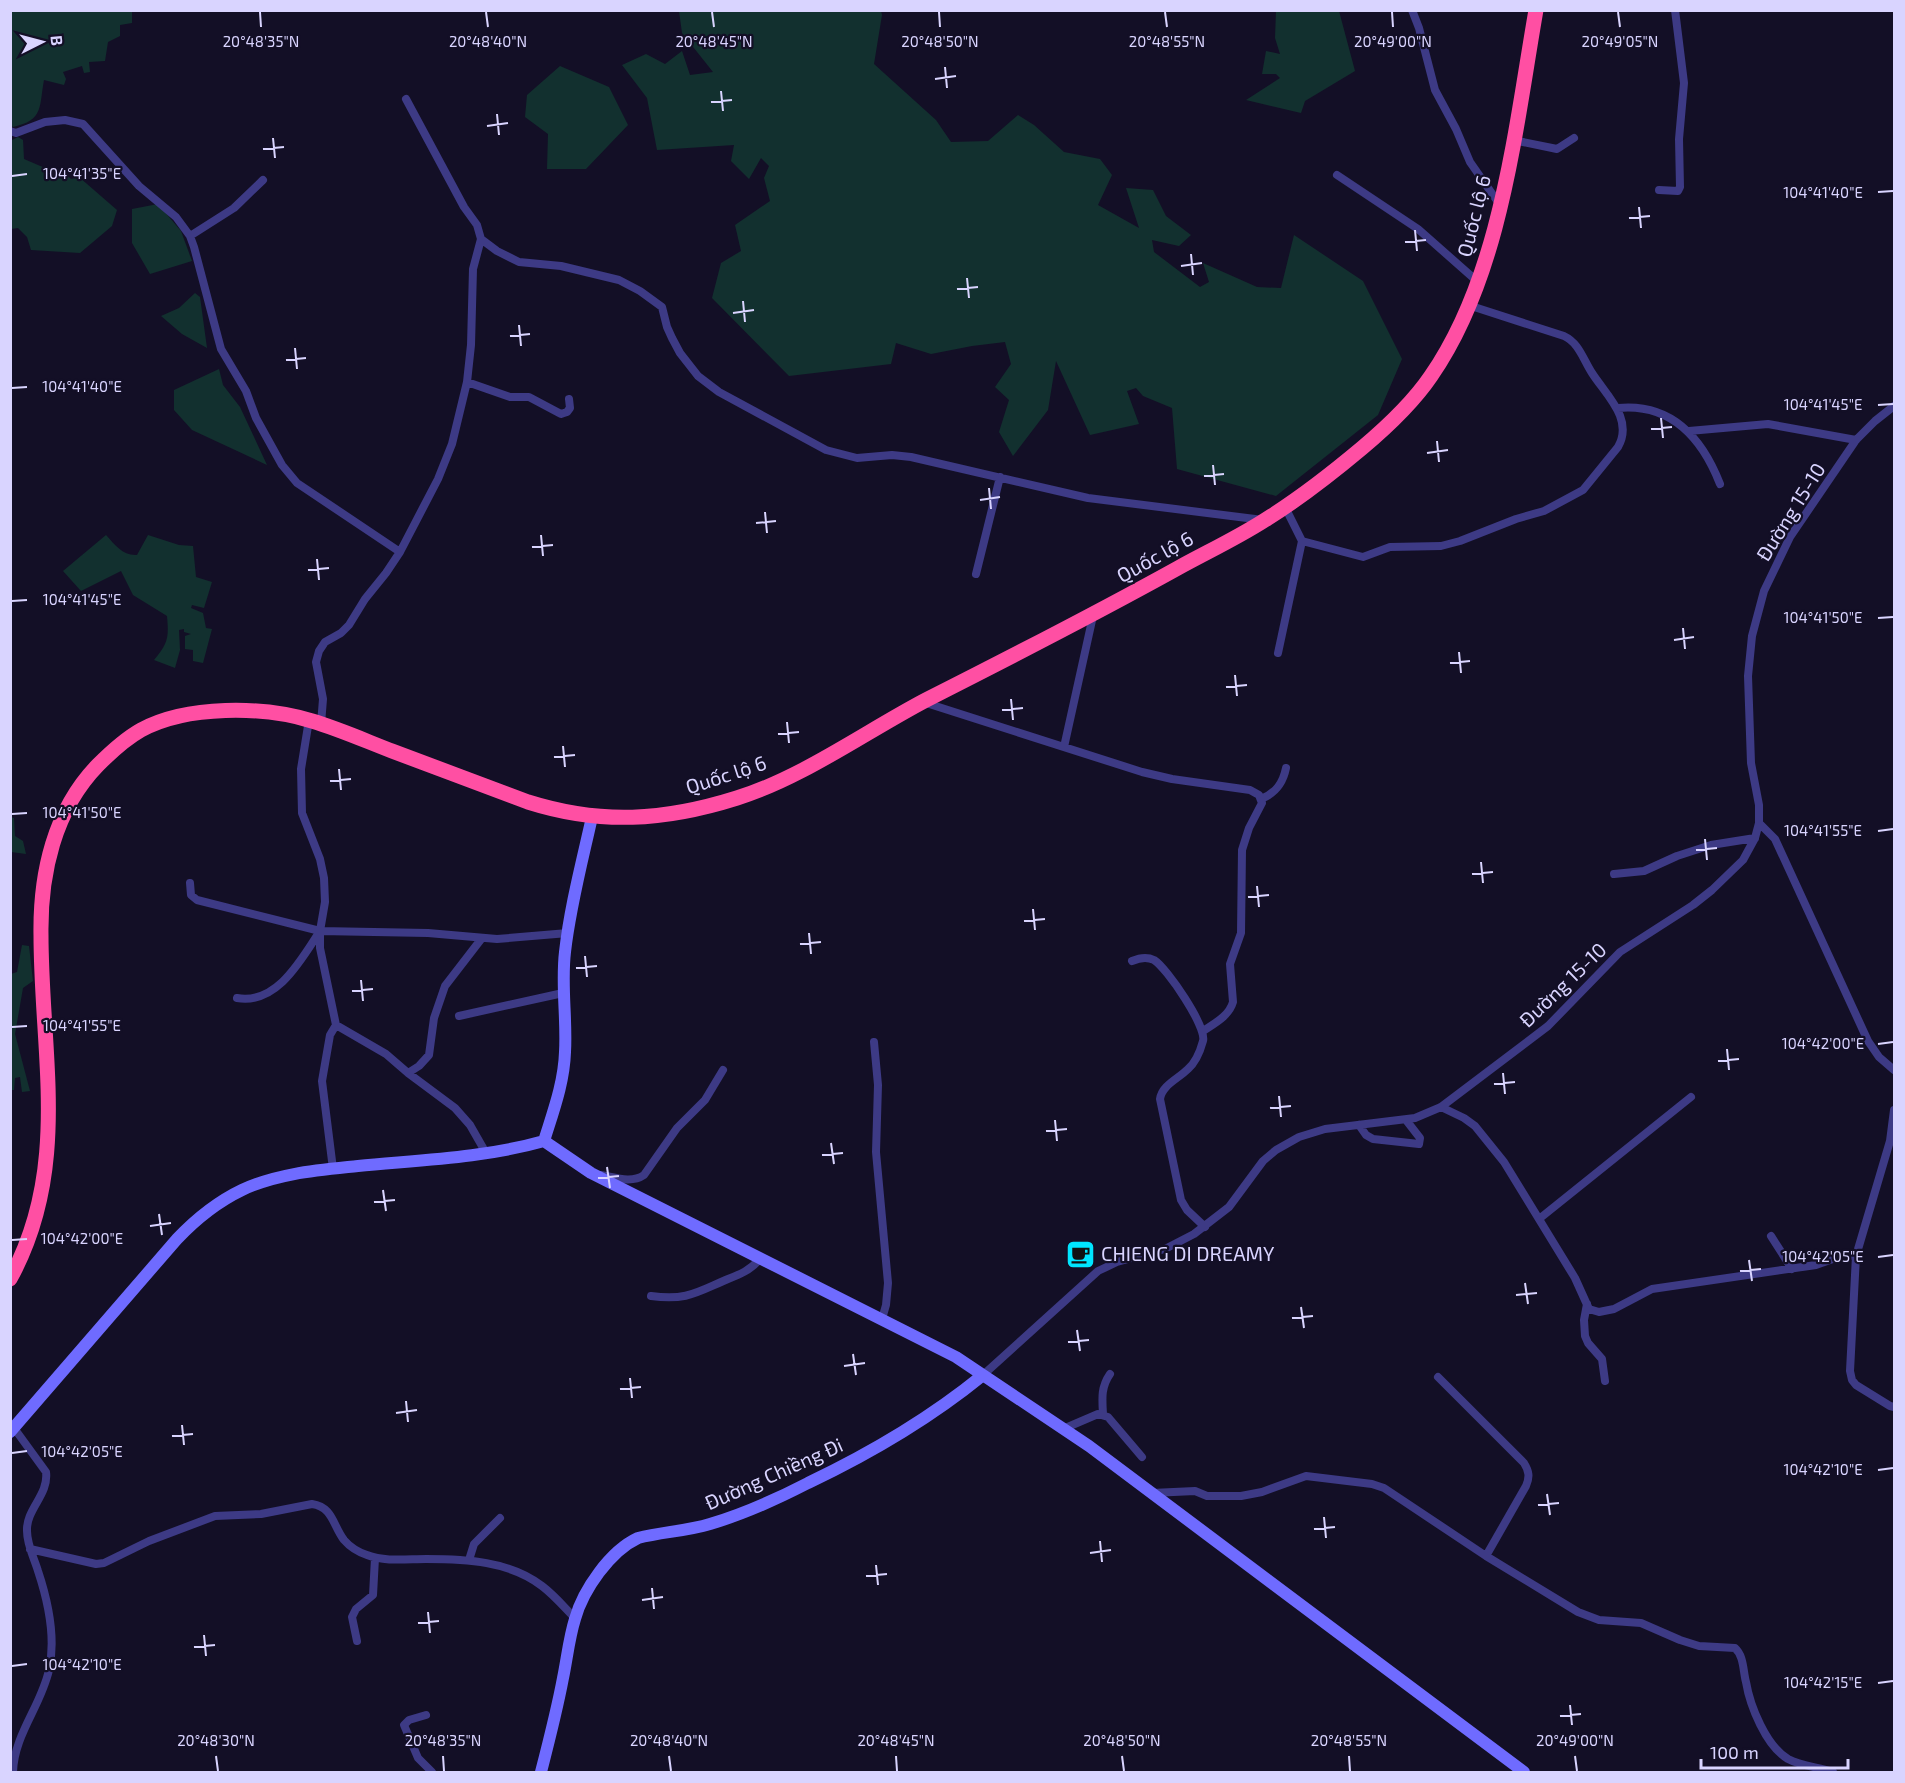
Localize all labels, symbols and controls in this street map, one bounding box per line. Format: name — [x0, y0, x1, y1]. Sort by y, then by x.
north arrow — [12, 12, 72, 72]
text: 20°48'35"N — [223, 32, 299, 50]
text: 20°48'40"N — [449, 32, 527, 50]
text: 20°48'45"N — [675, 32, 753, 50]
text: 20°48'50"N — [901, 32, 979, 50]
text: 20°48'55"N — [1129, 32, 1205, 50]
text: 20°49'00"N — [1354, 32, 1432, 50]
text: 20°49'05"N — [1582, 32, 1658, 50]
text: B — [47, 34, 67, 46]
text: 104°41'35"E — [43, 164, 121, 182]
street label: Quốc lộ 6 — [1451, 172, 1495, 259]
text: 104°41'40"E — [1783, 183, 1863, 201]
text: 104°41'40"E — [42, 377, 122, 395]
text: 104°41'45"E — [1784, 395, 1862, 413]
street label: Đường 15-10 — [1751, 458, 1830, 565]
street label: Quốc lộ 6 — [1112, 525, 1197, 587]
text: 104°41'45"E — [43, 590, 121, 608]
text: 104°41'50"E — [1784, 608, 1862, 626]
street label: Quốc lộ 6 — [682, 750, 769, 798]
text: 104°41'50"E — [43, 803, 121, 821]
text: 104°41'55"E — [1784, 821, 1862, 839]
street label: Đường 15-10 — [1514, 937, 1611, 1032]
text: 104°41'55"E — [43, 1016, 121, 1034]
text: 104°42'00"E — [1782, 1034, 1864, 1052]
text: 104°42'00"E — [41, 1229, 123, 1247]
cafe icon: CHIENG DI DREAMY — [1064, 1238, 1096, 1270]
place label: CHIENG DI DREAMY — [1101, 1241, 1275, 1265]
text: 104°42'05"E — [1782, 1247, 1864, 1265]
street label: Đường Chiềng Đi — [701, 1432, 846, 1514]
text: 104°42'05"E — [41, 1442, 123, 1460]
text: 104°42'10"E — [1783, 1460, 1863, 1478]
text: 104°42'10"E — [42, 1655, 122, 1673]
text: 104°42'15"E — [1784, 1673, 1862, 1691]
text: 20°48'30"N — [177, 1731, 255, 1749]
text: 20°48'35"N — [405, 1731, 481, 1749]
text: 20°48'40"N — [630, 1731, 708, 1749]
text: 20°48'45"N — [857, 1731, 935, 1749]
text: 20°48'50"N — [1083, 1731, 1161, 1749]
text: 20°48'55"N — [1311, 1731, 1387, 1749]
text: 20°49'00"N — [1536, 1731, 1614, 1749]
scale bar — [1701, 1732, 1848, 1770]
text: 100 m — [1710, 1741, 1759, 1763]

